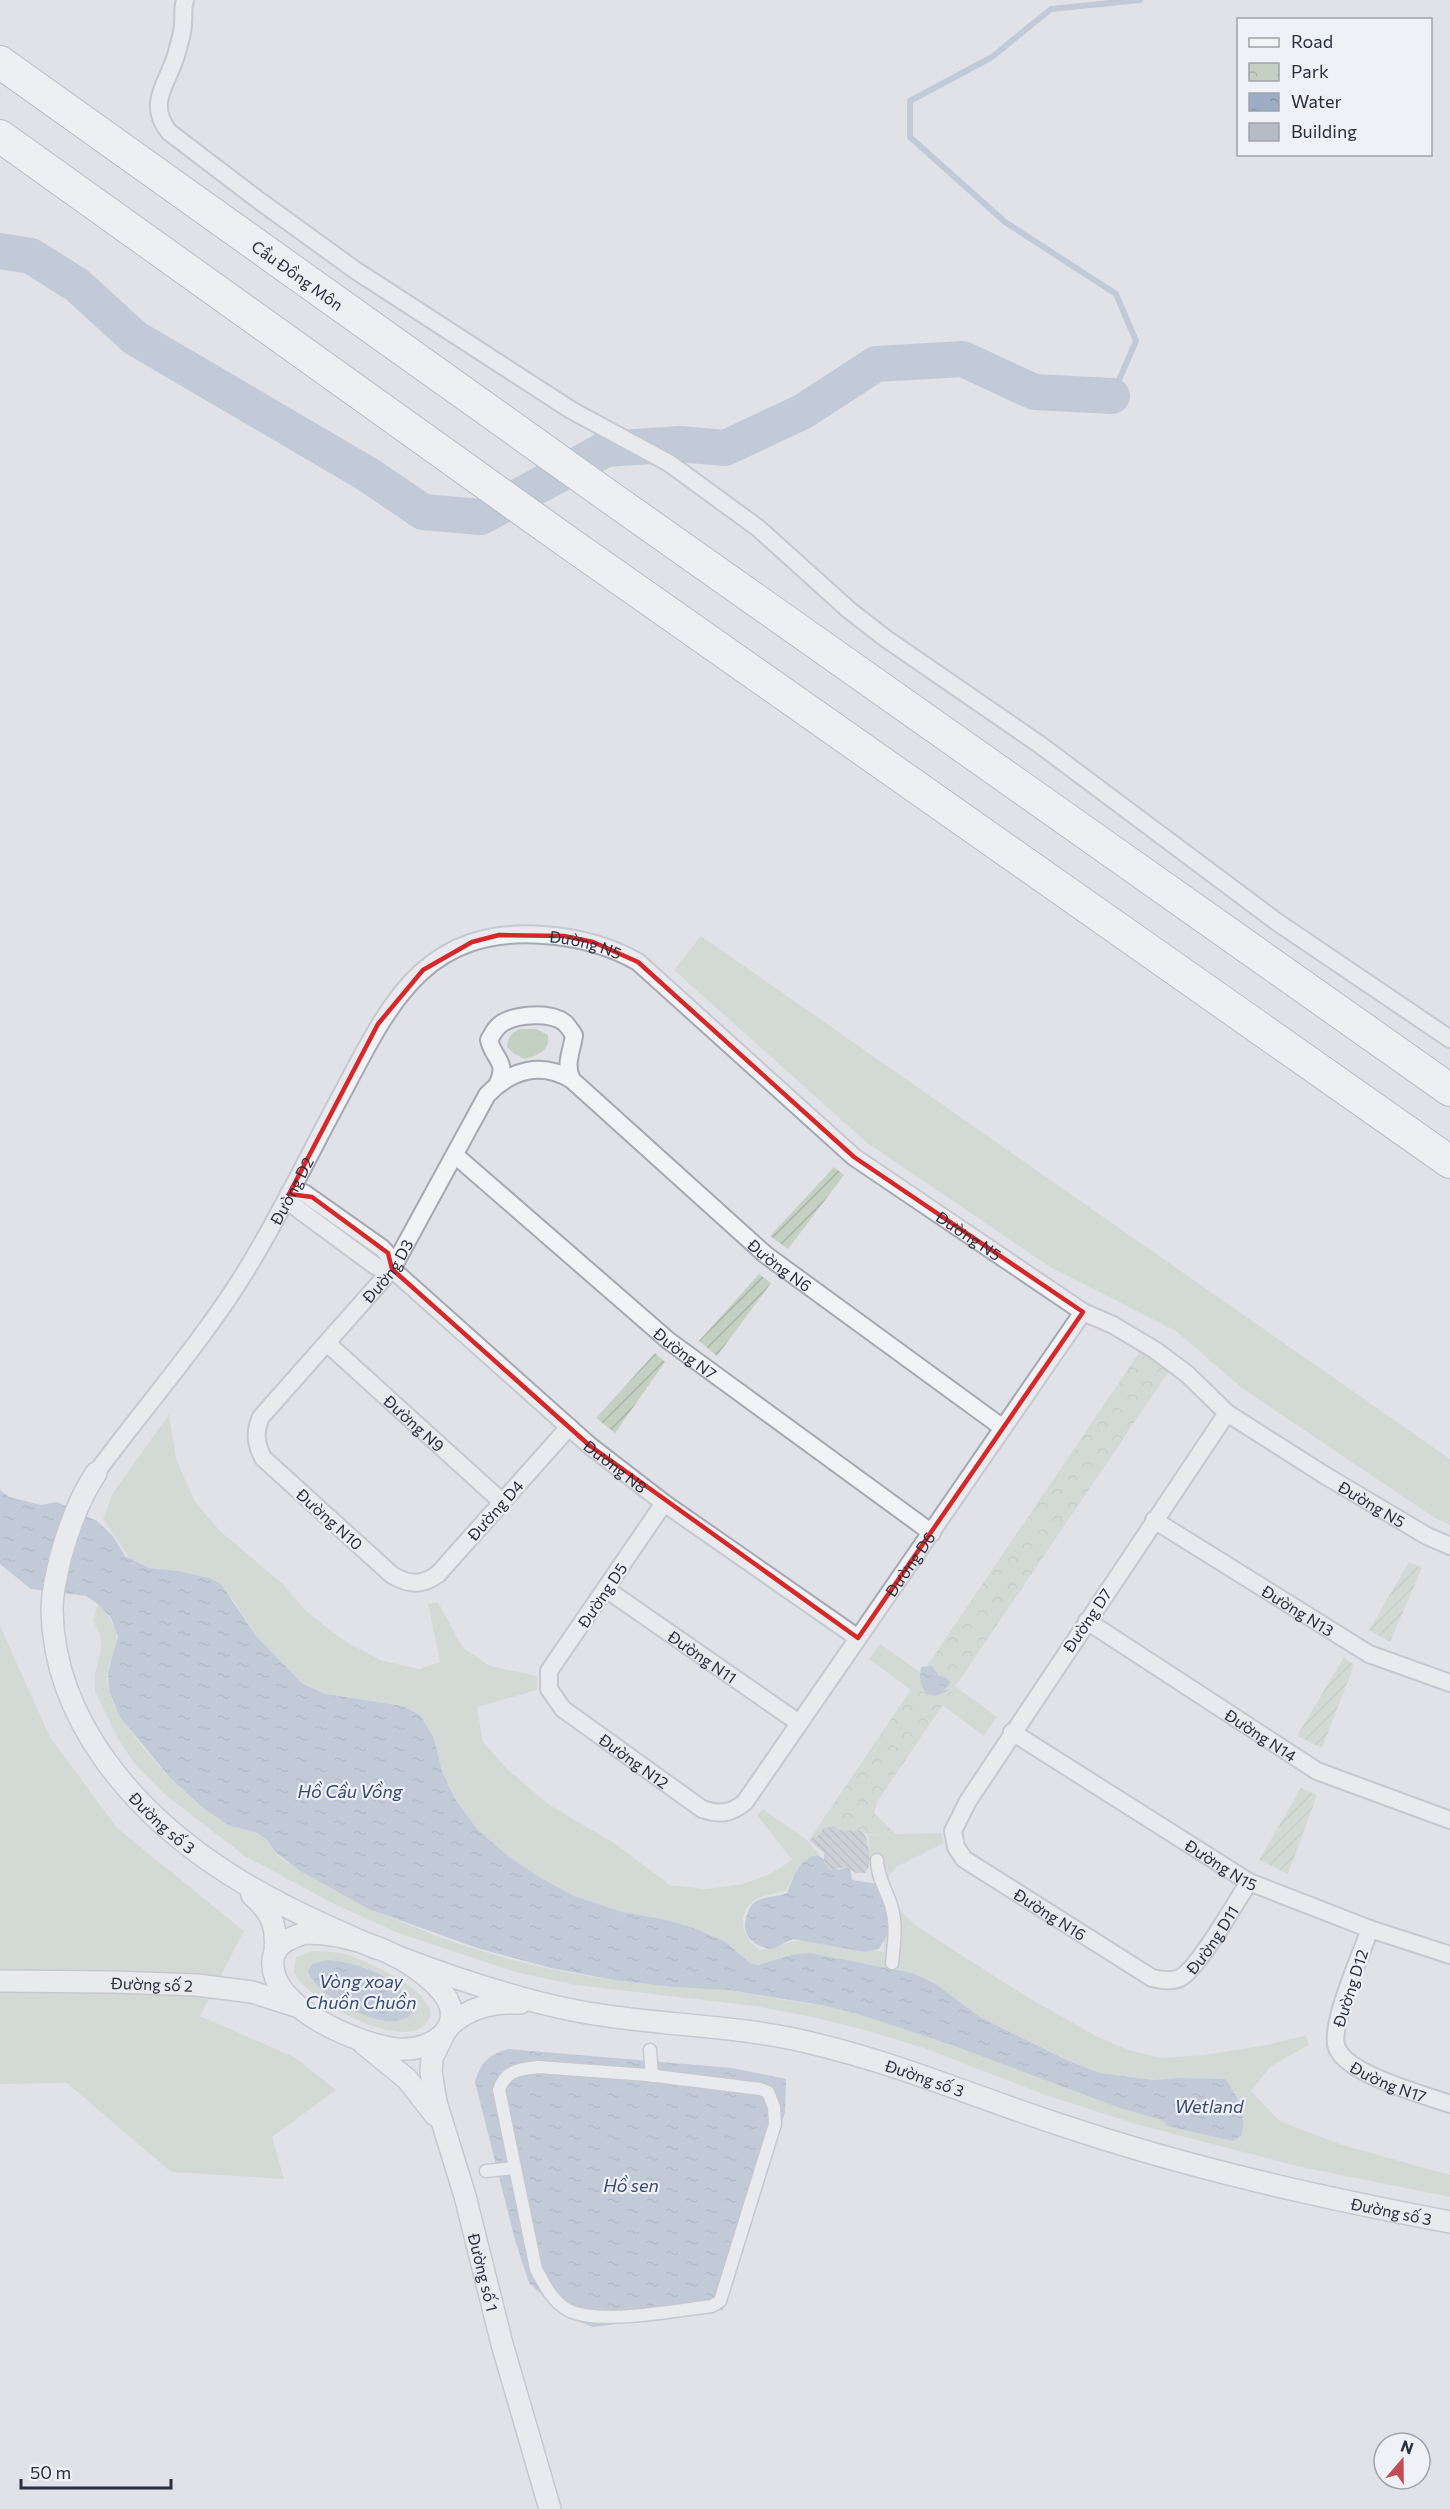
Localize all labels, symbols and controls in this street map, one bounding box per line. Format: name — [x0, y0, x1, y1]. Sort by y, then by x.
legend — [1237, 18, 1432, 156]
text: Road — [1291, 30, 1333, 52]
text: Park — [1291, 60, 1329, 82]
text: Water — [1291, 90, 1342, 112]
text: Building — [1291, 120, 1357, 142]
street label: Cầu Đồng Môn — [249, 236, 347, 314]
street label: Đường N5 — [548, 926, 625, 962]
street label: Đường D2 — [265, 1153, 317, 1228]
street label: Đường N5 — [932, 1206, 1005, 1264]
street label: Đường N6 — [744, 1234, 816, 1295]
street label: Đường D3 — [357, 1235, 416, 1307]
street label: Đường N7 — [650, 1322, 721, 1382]
street label: Đường N9 — [380, 1390, 449, 1455]
street label: Đường N8 — [580, 1435, 651, 1496]
street label: Đường D4 — [462, 1476, 527, 1545]
street label: Đường N5 — [1335, 1476, 1409, 1531]
street label: Đường N10 — [292, 1484, 367, 1554]
street label: Đường D6 — [880, 1528, 938, 1601]
street label: Đường D5 — [573, 1559, 631, 1632]
street label: Đường N13 — [1258, 1580, 1338, 1639]
street label: Đường D7 — [1058, 1584, 1115, 1656]
street label: Đường N11 — [664, 1625, 741, 1687]
street label: Đường N14 — [1221, 1704, 1301, 1765]
street label: Đường N12 — [595, 1729, 673, 1792]
water label: Hồ Cầu Vồng — [298, 1780, 404, 1802]
street label: Đường số 3 — [125, 1787, 199, 1857]
street label: Đường N15 — [1181, 1834, 1260, 1894]
street label: Đường N16 — [1010, 1883, 1090, 1944]
street label: Đường D11 — [1181, 1902, 1242, 1978]
street label: Đường D12 — [1328, 1947, 1372, 2030]
water label: Vòng xoay Chuồn Chuồn — [306, 1970, 416, 2013]
street label: Đường số 2 — [110, 1972, 193, 1994]
street label: Đường số 3 — [882, 2055, 967, 2100]
street label: Đường N17 — [1346, 2056, 1429, 2105]
water label: Wetland — [1175, 2095, 1244, 2117]
water label: Hồ sen — [603, 2174, 659, 2196]
street label: Đường số 3 — [1349, 2193, 1434, 2228]
street label: Đường số 1 — [465, 2230, 503, 2313]
north arrow — [1372, 2431, 1432, 2491]
text: N — [1398, 2435, 1416, 2457]
scale bar — [21, 2452, 171, 2490]
text: 50 m — [30, 2461, 71, 2483]

